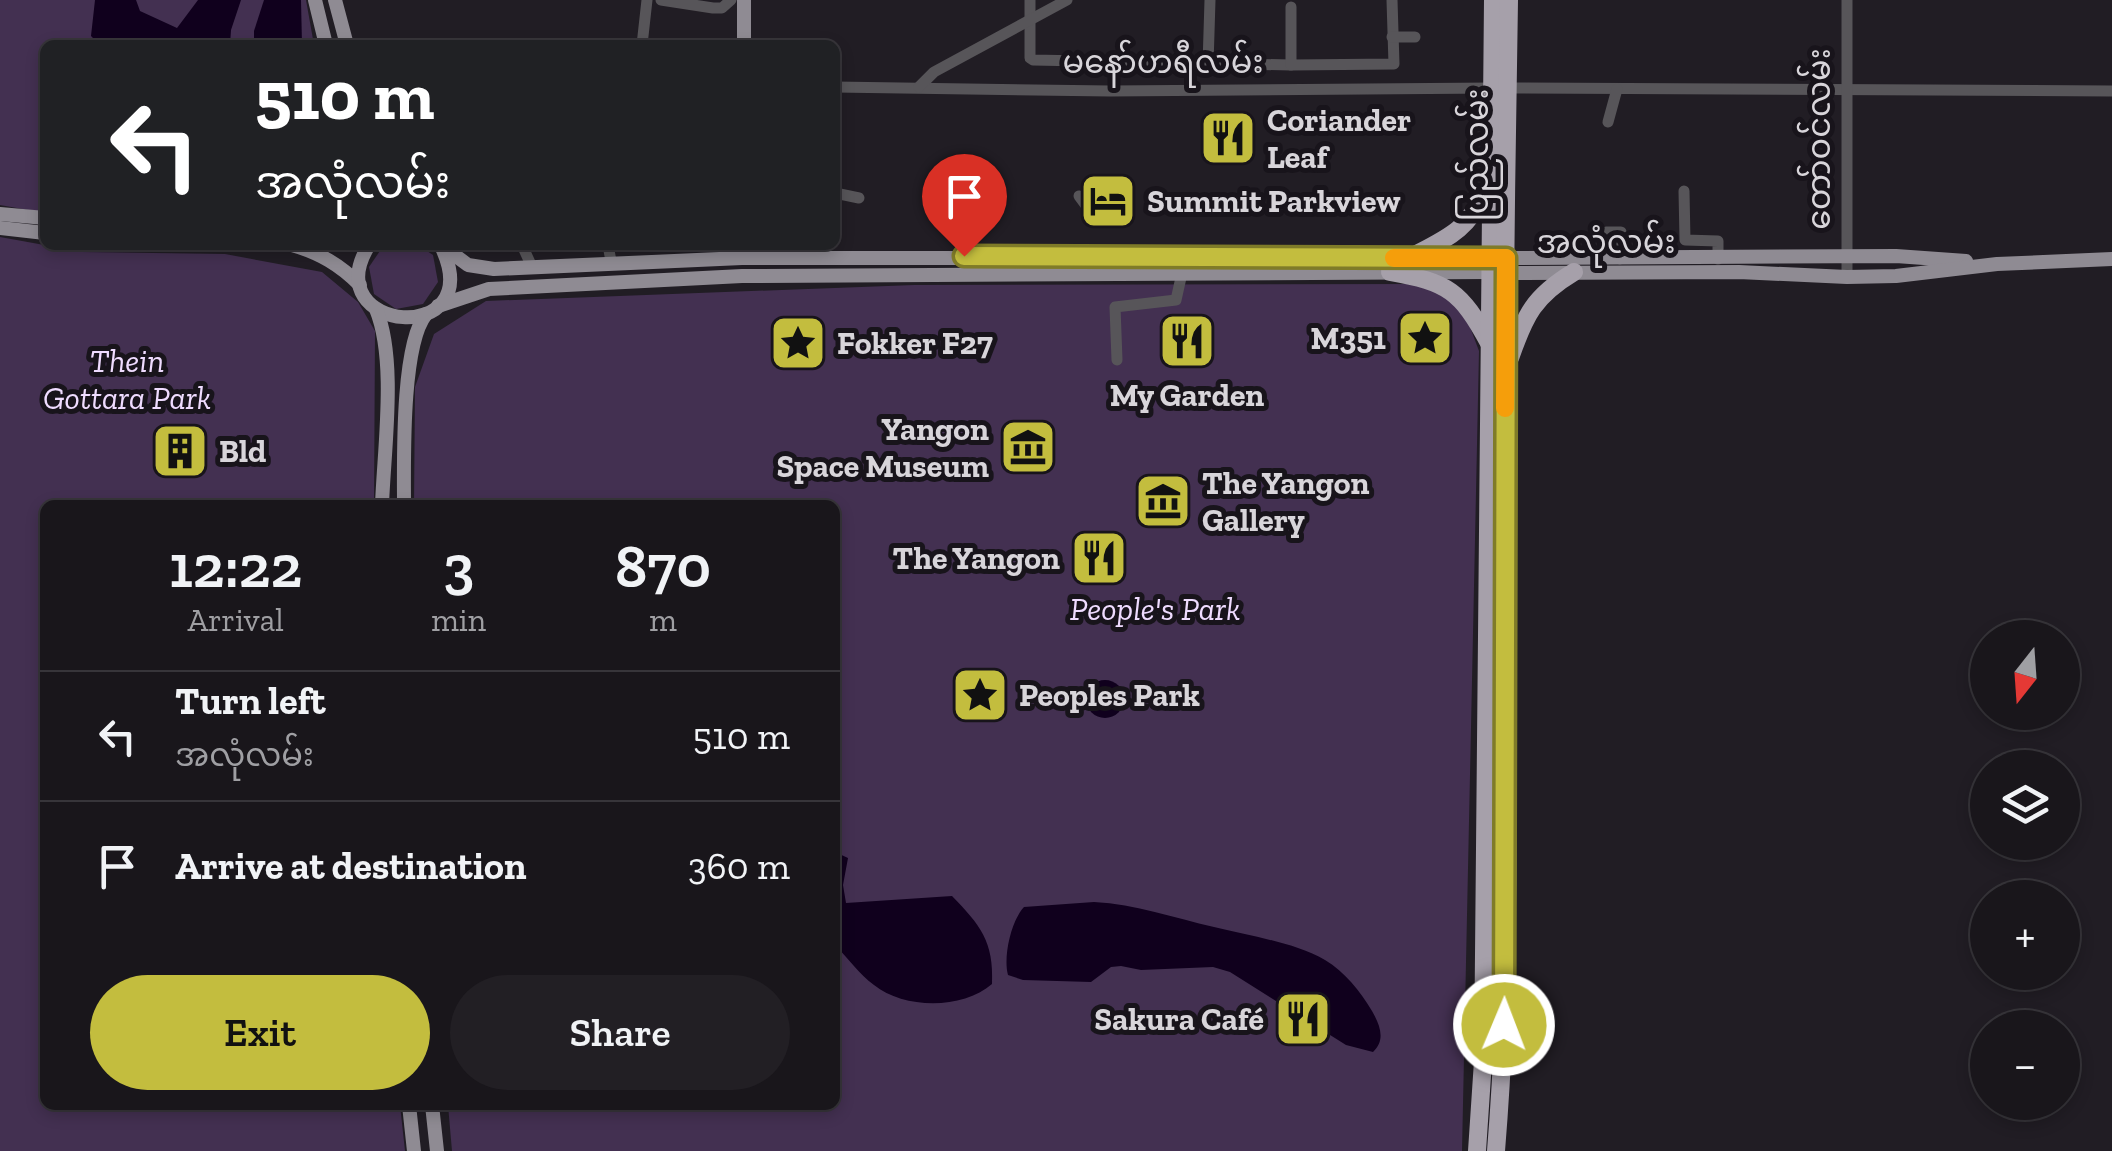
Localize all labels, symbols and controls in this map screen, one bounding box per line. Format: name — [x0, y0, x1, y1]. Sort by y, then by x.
street label: မနော်ဟရီလမ်း — [1063, 39, 1263, 88]
street label: တော်ဝင်လမ်း — [1796, 48, 1838, 230]
text: 510 m — [255, 53, 435, 137]
icon: left — [90, 80, 220, 210]
street label: ပြည်လမ်း — [1454, 88, 1503, 222]
place label: Coriander Leaf — [1267, 101, 1411, 176]
restaurant icon: Coriander Leaf — [1198, 108, 1258, 168]
pin — [922, 154, 1007, 257]
text: အလုံလမ်း — [255, 156, 450, 210]
icon: arrive — [937, 169, 992, 224]
hotel icon: Summit Parkview — [1078, 171, 1138, 231]
place label: Summit Parkview — [1147, 182, 1401, 220]
street label: အလုံလမ်း — [1537, 219, 1675, 268]
place icon: M351 — [1395, 308, 1455, 368]
restaurant icon: My Garden — [1157, 311, 1217, 371]
place icon: Fokker F27 — [768, 313, 828, 373]
place label: M351 — [1311, 319, 1386, 357]
place label: Fokker F27 — [837, 324, 993, 362]
park label: Thein Gottara Park — [43, 342, 211, 417]
place label: My Garden — [1110, 376, 1264, 414]
place label: Yangon Space Museum — [776, 410, 989, 485]
museum icon: Yangon Space Museum — [998, 417, 1058, 477]
building icon: Bld — [150, 421, 210, 481]
place label: Bld — [219, 432, 266, 470]
place label: The Yangon Gallery — [1202, 464, 1369, 539]
museum icon: The Yangon Gallery — [1133, 471, 1193, 531]
restaurant icon: The Yangon — [1069, 528, 1129, 588]
text: 12:22 — [169, 530, 302, 602]
text: 3 — [443, 530, 474, 602]
text: 870 — [615, 530, 711, 602]
place label: The Yangon — [893, 539, 1060, 577]
park label: People's Park — [1070, 590, 1240, 628]
text: Arrival — [187, 601, 284, 639]
text: min — [431, 601, 486, 639]
text: m — [649, 601, 677, 639]
north arrow — [1970, 620, 2080, 730]
map controls — [1970, 620, 2080, 1120]
place icon: Peoples Park — [950, 665, 1010, 725]
place label: Peoples Park — [1019, 676, 1200, 714]
text: Turn left — [175, 678, 326, 724]
icon: left — [90, 709, 145, 764]
text: 510 m — [693, 713, 790, 759]
text: အလုံလမ်း — [175, 736, 314, 774]
button: layers — [1970, 750, 2080, 860]
icon: arrive — [90, 839, 145, 894]
text: Arrive at destination — [175, 843, 526, 889]
text: 360 m — [688, 843, 790, 889]
button: + — [1970, 880, 2080, 990]
position arrow — [1452, 973, 1556, 1077]
button: Exit — [90, 975, 430, 1090]
button: Share — [450, 975, 790, 1090]
restaurant icon: Sakura Café — [1273, 989, 1333, 1049]
place label: Sakura Café — [1094, 1000, 1264, 1038]
button: − — [1970, 1010, 2080, 1120]

